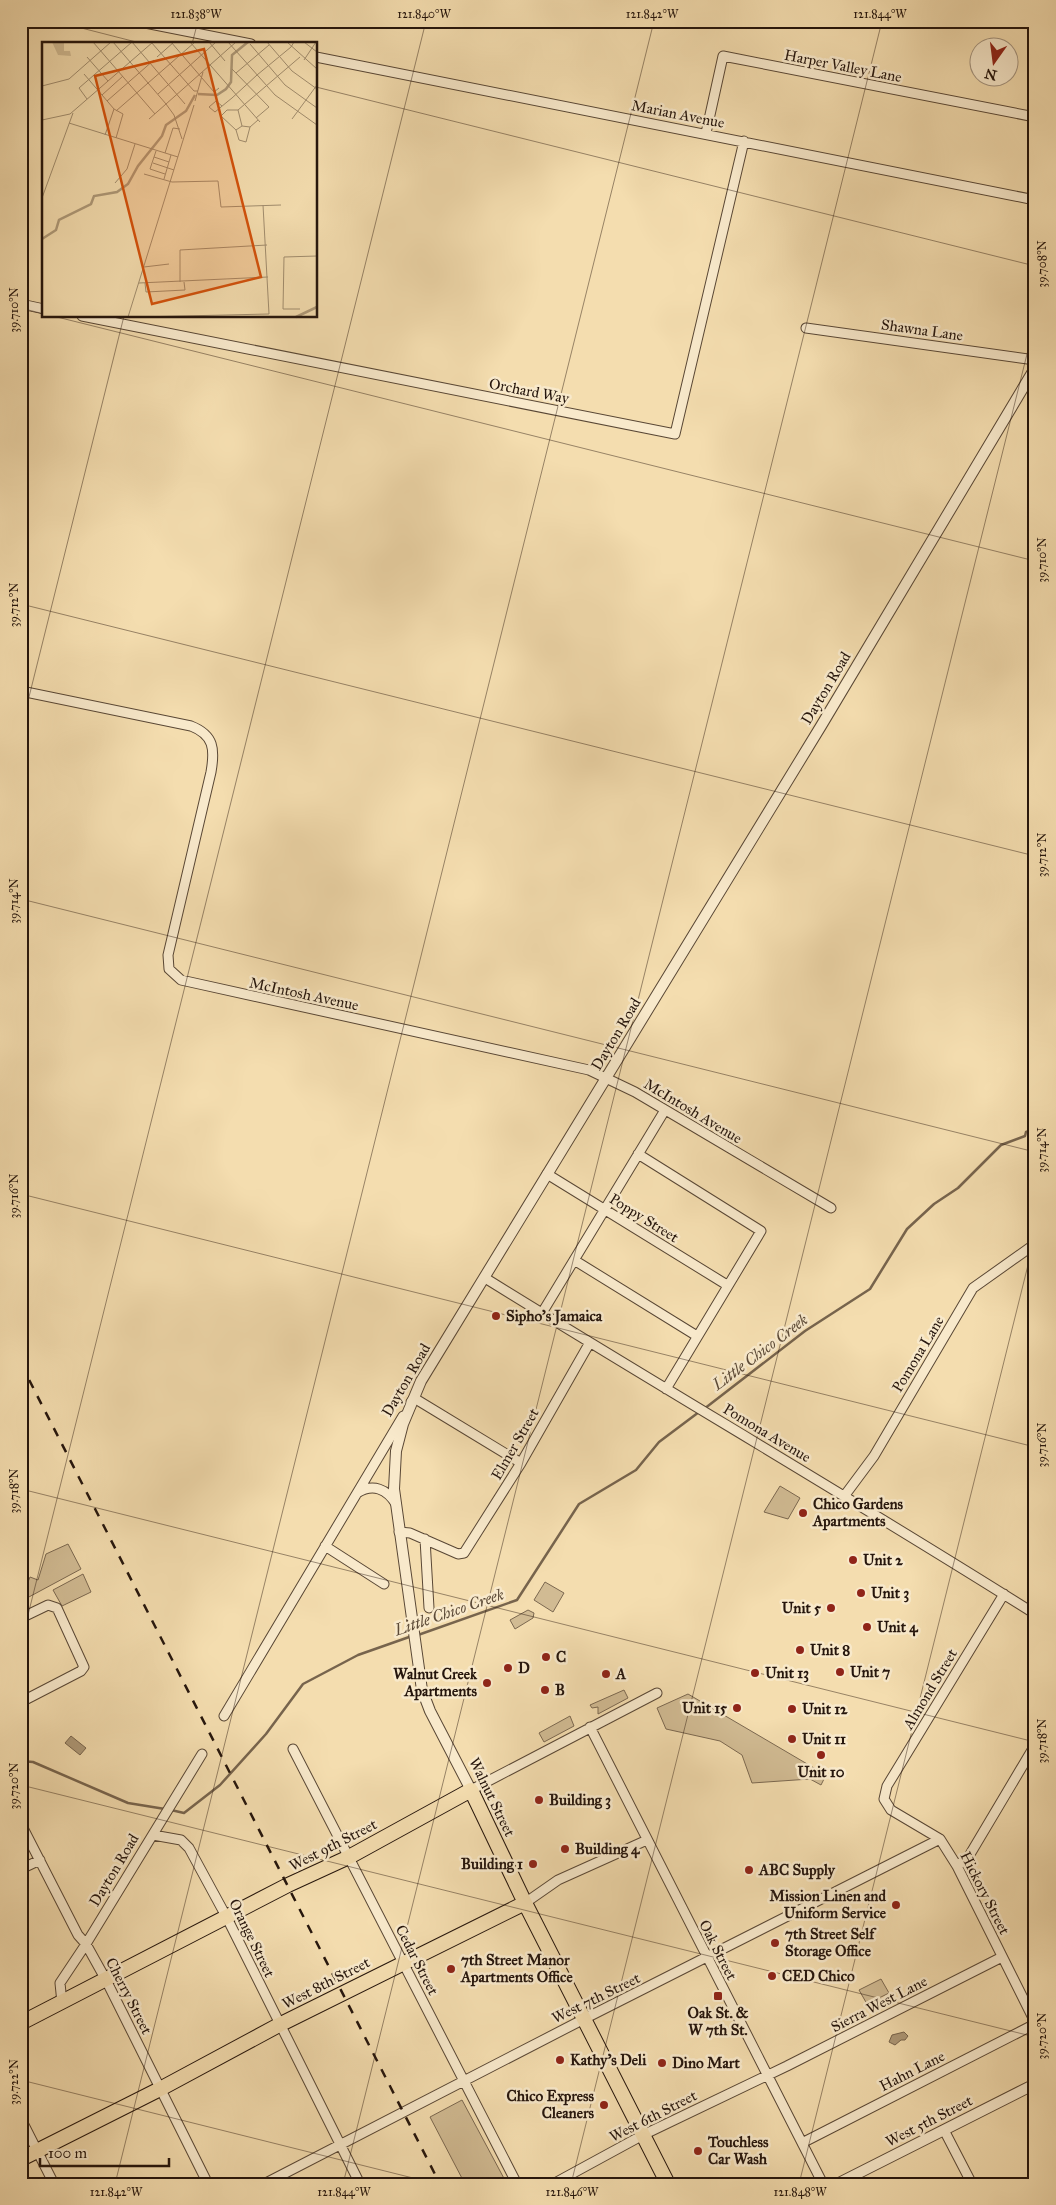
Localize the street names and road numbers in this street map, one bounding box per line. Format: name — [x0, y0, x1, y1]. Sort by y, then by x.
street label: Harper Valley Lane — [783, 46, 903, 86]
street label: Marian Avenue — [630, 96, 726, 132]
street label: Shawna Lane — [880, 315, 964, 345]
street label: Orchard Way — [488, 374, 571, 408]
street label: Dayton Road — [797, 648, 855, 727]
street label: McIntosh Avenue — [248, 974, 360, 1014]
street label: Dayton Road — [587, 994, 645, 1073]
street label: McIntosh Avenue — [641, 1075, 745, 1147]
street label: Poppy Street — [606, 1190, 683, 1247]
street label: Pomona Lane — [888, 1313, 948, 1395]
street label: Dayton Road — [378, 1340, 434, 1420]
street label: Pomona Avenue — [720, 1400, 814, 1466]
street label: Elmer Street — [487, 1404, 543, 1483]
street label: Almond Street — [898, 1645, 961, 1733]
street label: Walnut Street — [465, 1755, 519, 1840]
street label: West 9th Street — [286, 1815, 381, 1875]
street label: Dayton Road — [85, 1830, 143, 1909]
street label: Hickory Street — [956, 1848, 1014, 1938]
street label: Orange Street — [225, 1896, 279, 1981]
street label: Oak Street — [695, 1917, 741, 1984]
street label: Cedar Street — [392, 1922, 443, 1999]
street label: West 8th Street — [279, 1953, 373, 2013]
street label: Cherry Street — [102, 1955, 156, 2038]
street label: West 7th Street — [549, 1969, 644, 2027]
street label: Sierra West Lane — [828, 1972, 930, 2036]
street label: Hahn Lane — [876, 2047, 948, 2095]
street label: West 6th Street — [606, 2086, 700, 2146]
street label: West 5th Street — [883, 2091, 976, 2151]

